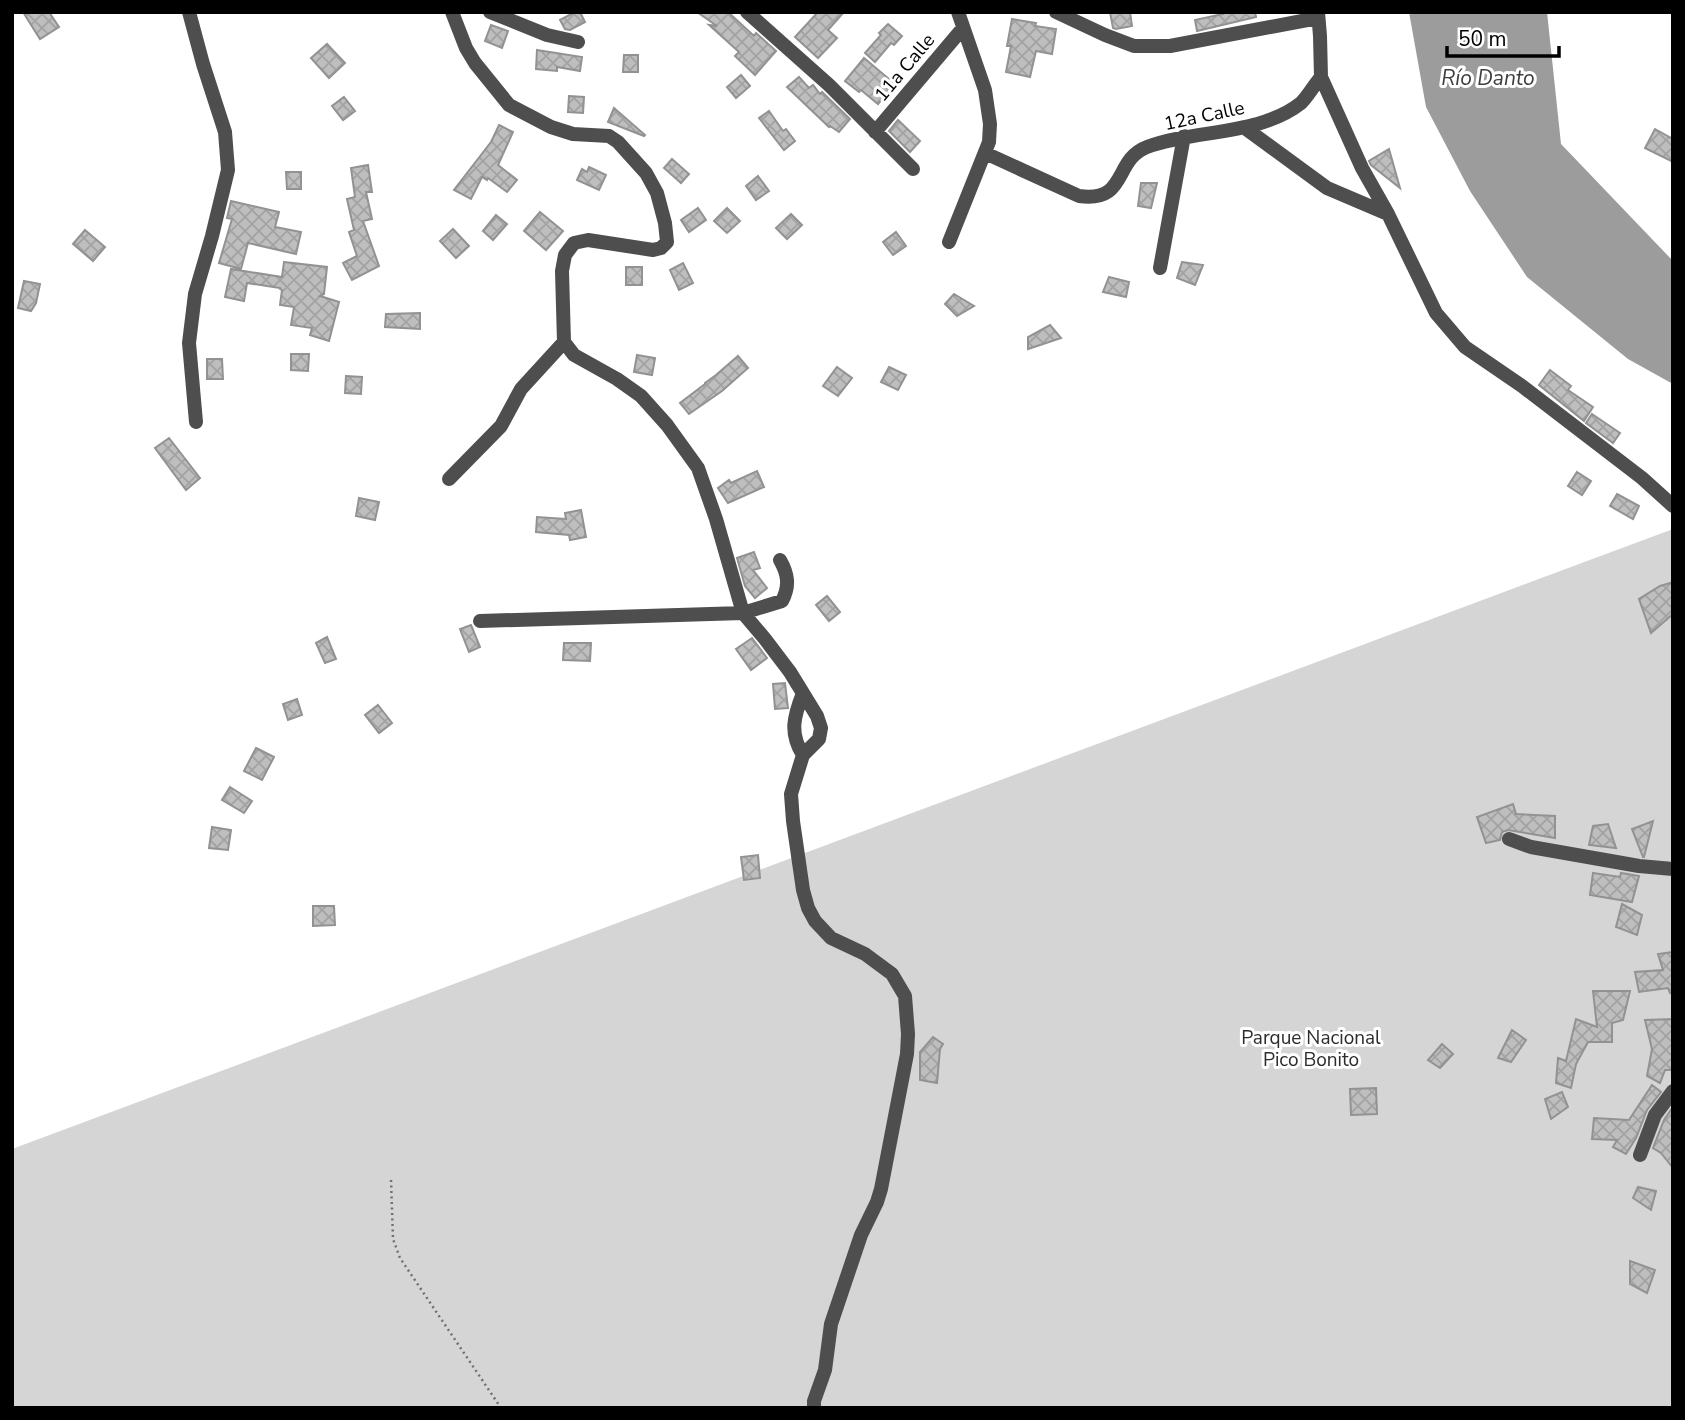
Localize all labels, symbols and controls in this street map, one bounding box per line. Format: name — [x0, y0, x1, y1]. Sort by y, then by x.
scale bar — [1447, 14, 1559, 58]
text: 50 m — [1458, 25, 1507, 53]
street label: 11a Calle — [869, 28, 941, 107]
water label: Río Danto — [1441, 64, 1535, 92]
street label: 12a Calle — [1162, 95, 1247, 137]
park label: Parque Nacional Pico Bonito — [1241, 1025, 1381, 1073]

